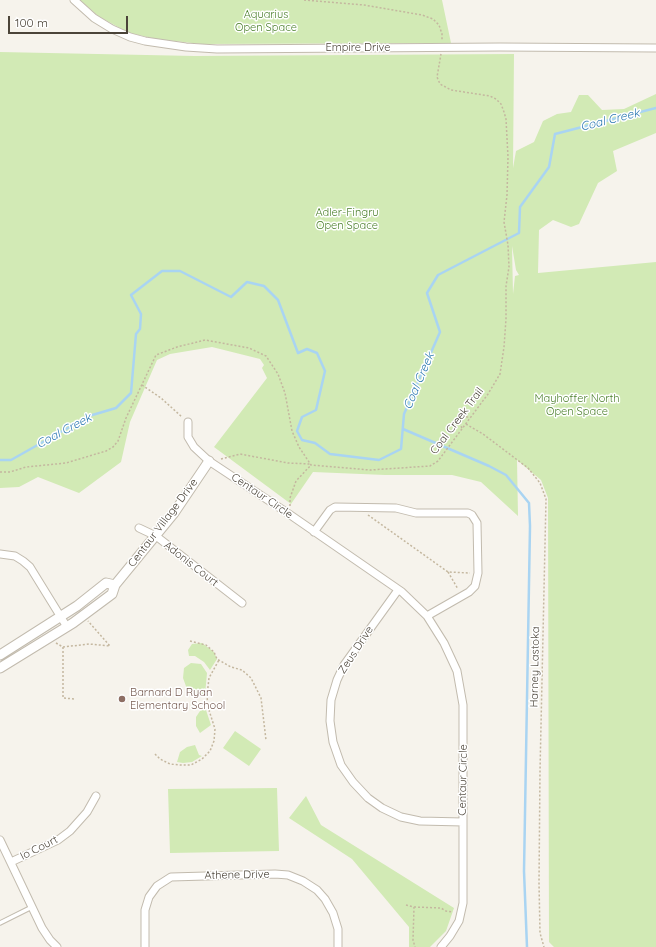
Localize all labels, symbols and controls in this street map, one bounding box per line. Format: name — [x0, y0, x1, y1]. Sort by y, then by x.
scale bar — [10, 8, 130, 34]
park label: Aquarius Open Space — [235, 8, 297, 34]
text: 100 m — [15, 15, 48, 30]
street label: Empire Drive — [326, 41, 390, 55]
water label: Coal Creek — [579, 106, 641, 134]
park label: Adler-Fingru Open Space — [315, 206, 379, 232]
water label: Coal Creek — [401, 350, 437, 412]
street label: Coal Creek Trail — [428, 385, 486, 457]
park label: Mayhoffer North Open Space — [534, 392, 620, 418]
water label: Coal Creek — [34, 410, 94, 452]
street label: Centaur Circle — [229, 471, 295, 521]
street label: Centaur Village Drive — [125, 476, 201, 570]
street label: Adonis Court — [161, 539, 221, 589]
street label: Zeus Drive — [336, 624, 376, 676]
street label: Harney Lastoka — [528, 626, 542, 708]
place label: Barnard D Ryan Elementary School — [130, 686, 225, 712]
marker: Barnard D Ryan Elementary School — [117, 694, 127, 704]
street label: Centaur Circle — [456, 744, 470, 816]
street label: Io Court — [18, 833, 60, 863]
street label: Athene Drive — [204, 868, 270, 882]

